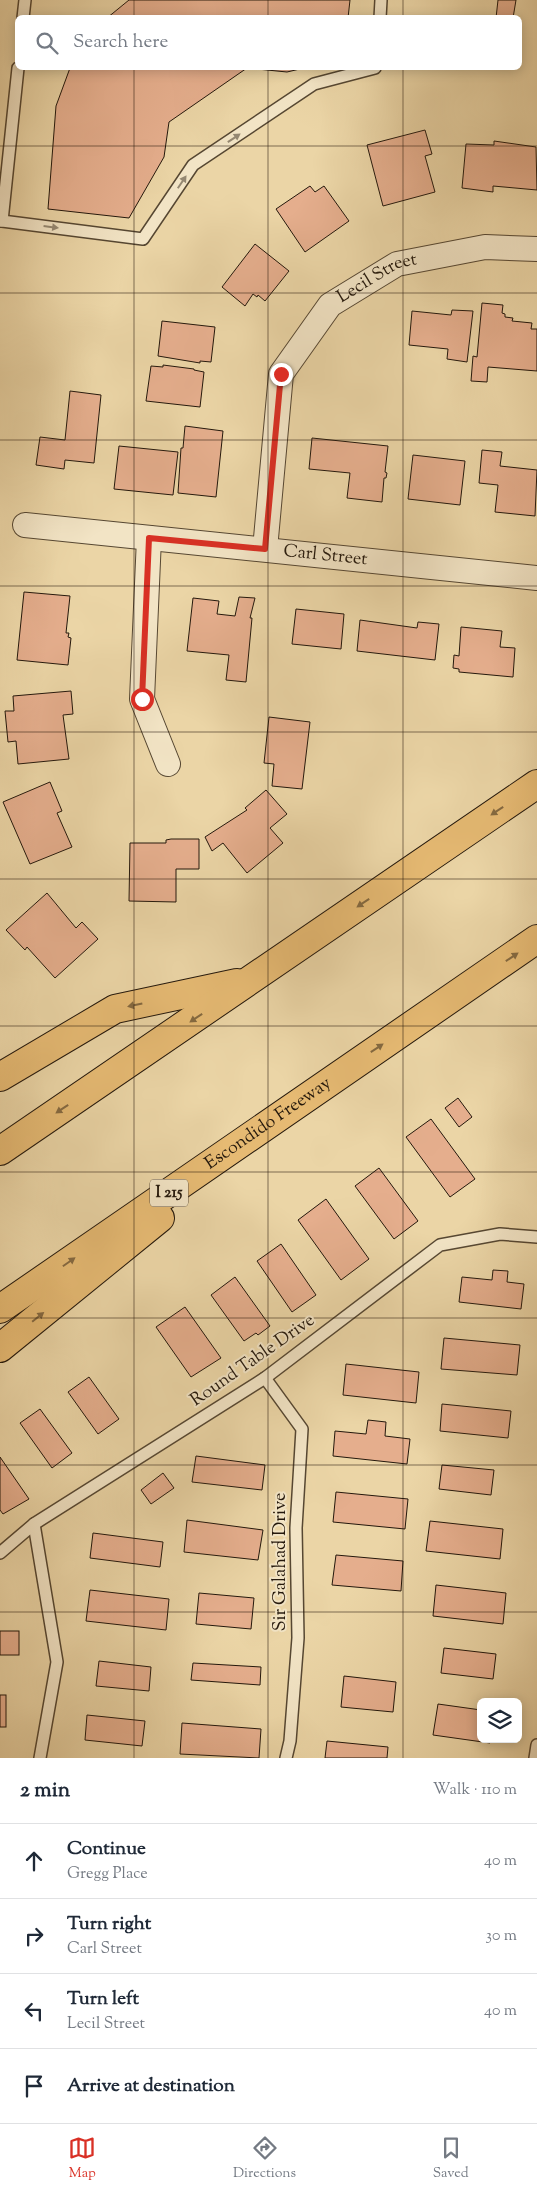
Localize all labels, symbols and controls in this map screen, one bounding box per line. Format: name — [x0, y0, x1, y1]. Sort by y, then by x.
search box — [15, 15, 522, 70]
icon: search — [33, 29, 61, 57]
text: Search here — [73, 29, 168, 56]
one-way arrow — [227, 133, 241, 143]
one-way arrow — [177, 175, 187, 188]
one-way arrow — [43, 223, 59, 231]
street label: Lecil Street — [332, 247, 419, 311]
route end — [270, 363, 293, 386]
street label: Carl Street — [282, 539, 369, 573]
route start — [131, 688, 154, 711]
one-way arrow — [490, 806, 504, 816]
one-way arrow — [356, 898, 370, 908]
one-way arrow — [505, 952, 518, 962]
one-way arrow — [127, 1001, 142, 1009]
one-way arrow — [189, 1013, 203, 1022]
one-way arrow — [371, 1043, 384, 1053]
street label: Escondido Freeway — [200, 1071, 337, 1177]
one-way arrow — [55, 1104, 68, 1114]
road number: I 215 — [150, 1180, 188, 1206]
one-way arrow — [62, 1257, 76, 1266]
street label: Round Table Drive — [186, 1308, 320, 1414]
one-way arrow — [31, 1312, 44, 1323]
street label: Sir Galahad Drive — [268, 1493, 294, 1631]
map controls — [477, 1698, 522, 1743]
button: layers — [477, 1698, 522, 1743]
text: 2 min — [20, 1776, 70, 1806]
text: Walk · 110 m — [433, 1779, 517, 1802]
text: Continue — [67, 1836, 146, 1863]
icon: ahead — [20, 1847, 48, 1875]
text: 40 m — [484, 1850, 517, 1873]
text: Gregg Place — [67, 1863, 148, 1886]
text: Turn right — [67, 1911, 151, 1938]
icon: right — [20, 1922, 48, 1950]
text: 30 m — [486, 1925, 517, 1948]
text: Carl Street — [67, 1938, 142, 1961]
text: Turn left — [67, 1986, 139, 2013]
icon: left — [20, 1997, 48, 2025]
text: 40 m — [484, 2000, 517, 2023]
text: Lecil Street — [67, 2013, 145, 2036]
icon: arrive — [20, 2072, 48, 2100]
text: Arrive at destination — [67, 2073, 235, 2100]
tab: Map — [68, 2134, 96, 2184]
tab: Directions — [233, 2134, 296, 2184]
tab: Saved — [433, 2134, 469, 2184]

